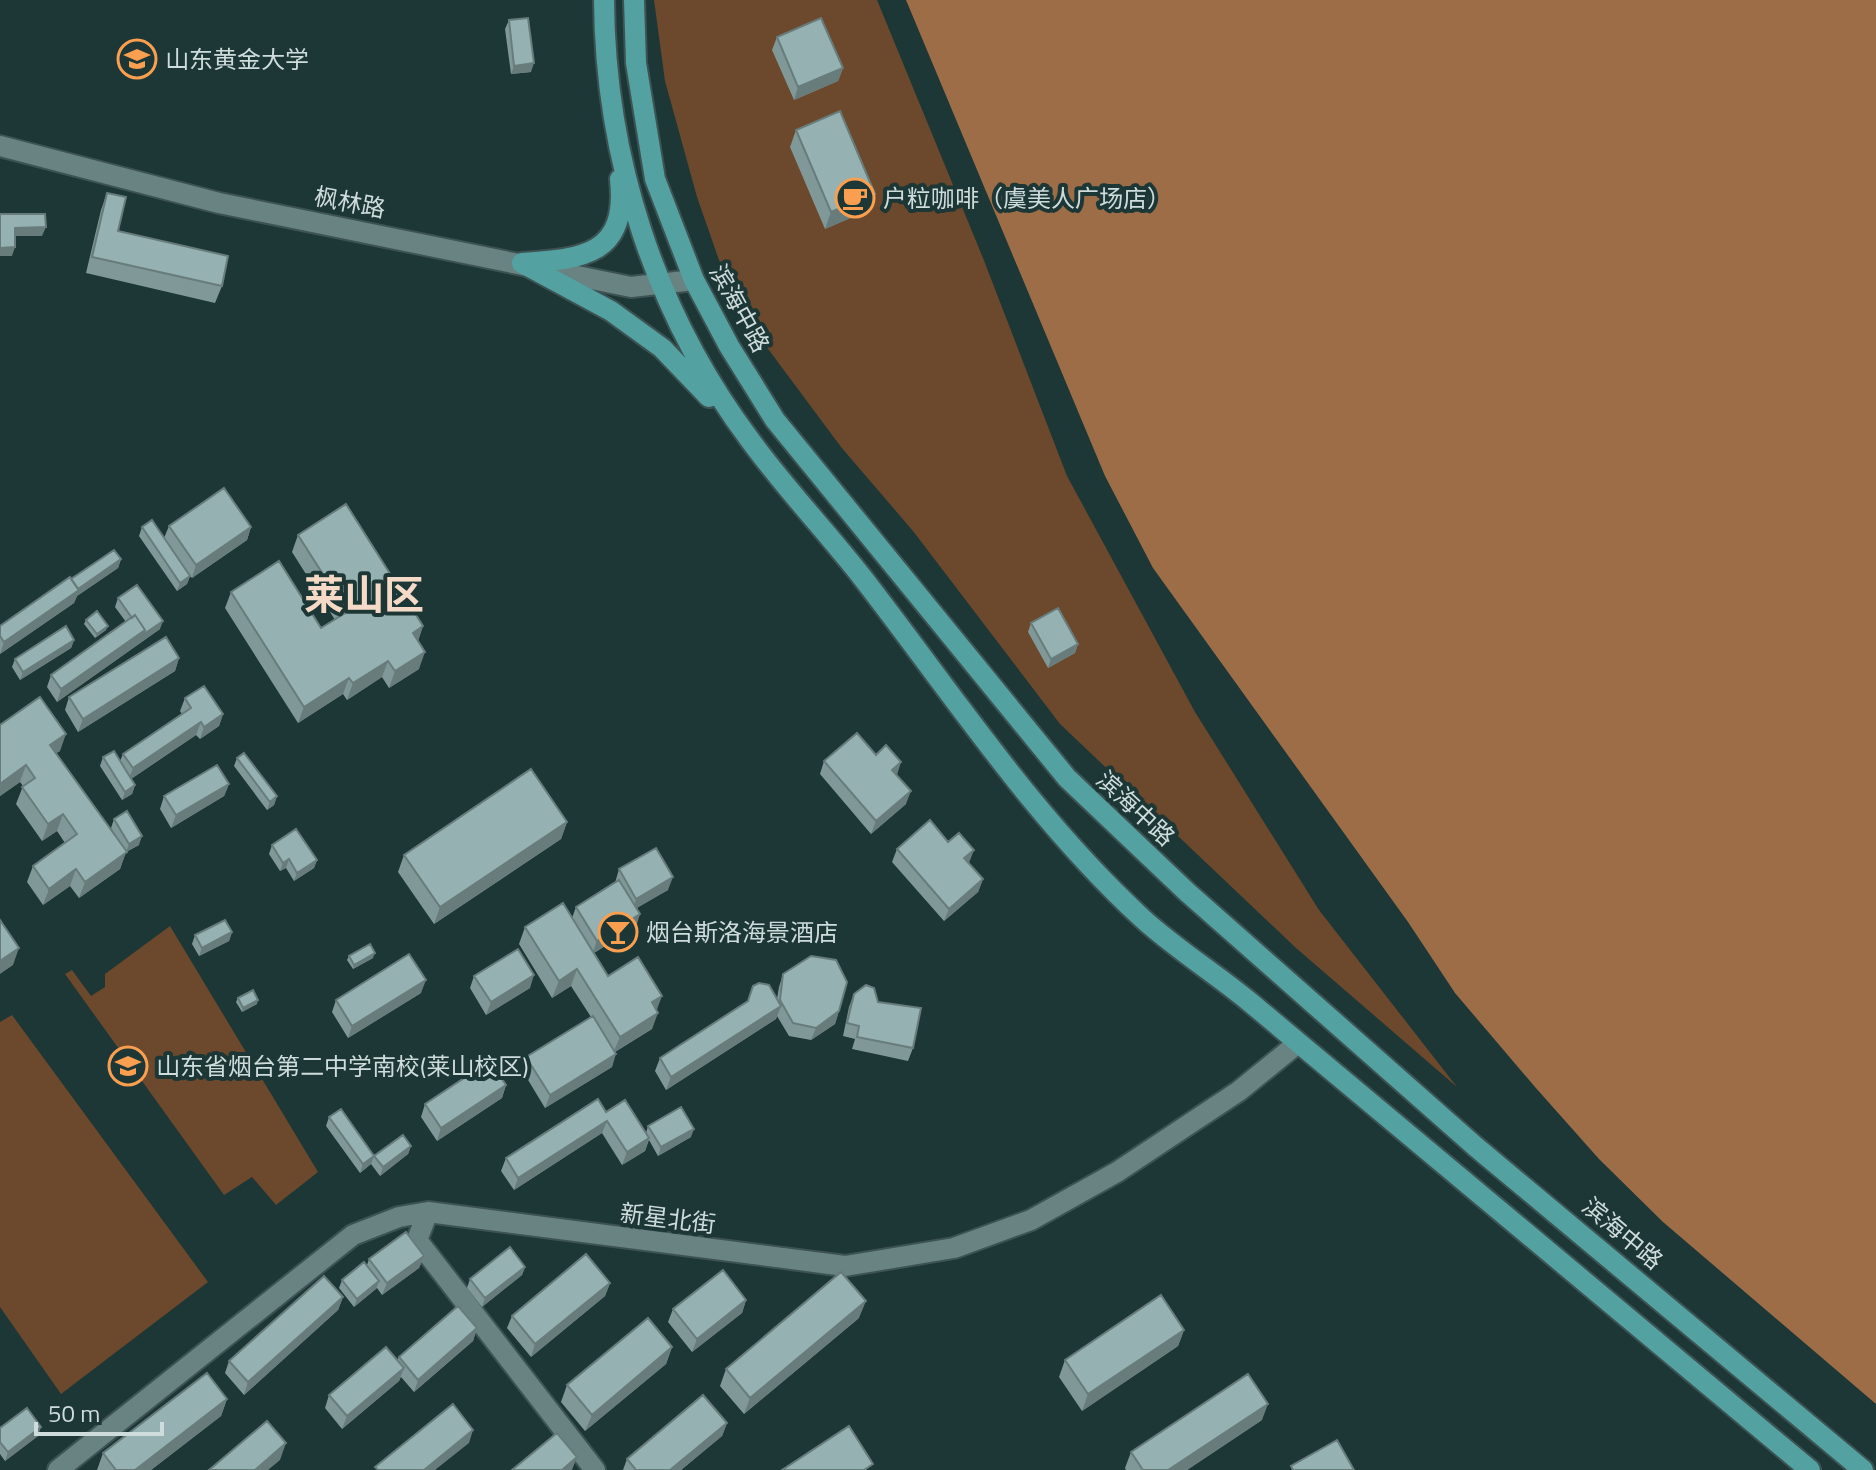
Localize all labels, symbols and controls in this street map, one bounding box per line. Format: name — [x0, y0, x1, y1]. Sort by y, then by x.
school or university icon: 山东黄金大学 — [116, 38, 158, 80]
place label: 山东黄金大学 — [165, 41, 309, 77]
street label: 枫林路 — [311, 177, 389, 227]
cafe icon: 户粒咖啡（虞美人广场店） — [834, 177, 876, 219]
place label: 户粒咖啡（虞美人广场店） — [883, 180, 1171, 216]
street label: 滨海中路 — [701, 257, 779, 359]
district label: 莱山区 — [304, 564, 424, 625]
street label: 滨海中路 — [1089, 762, 1183, 854]
bar icon: 烟台斯洛海景酒店 — [597, 911, 639, 953]
place label: 烟台斯洛海景酒店 — [646, 914, 838, 950]
school or university icon: 山东省烟台第二中学南校(莱山校区) — [107, 1045, 149, 1087]
place label: 山东省烟台第二中学南校(莱山校区) — [156, 1048, 529, 1084]
street label: 滨海中路 — [1575, 1188, 1671, 1278]
street label: 新星北街 — [618, 1194, 718, 1242]
scale bar — [36, 1386, 162, 1436]
text: 50 m — [48, 1395, 100, 1431]

